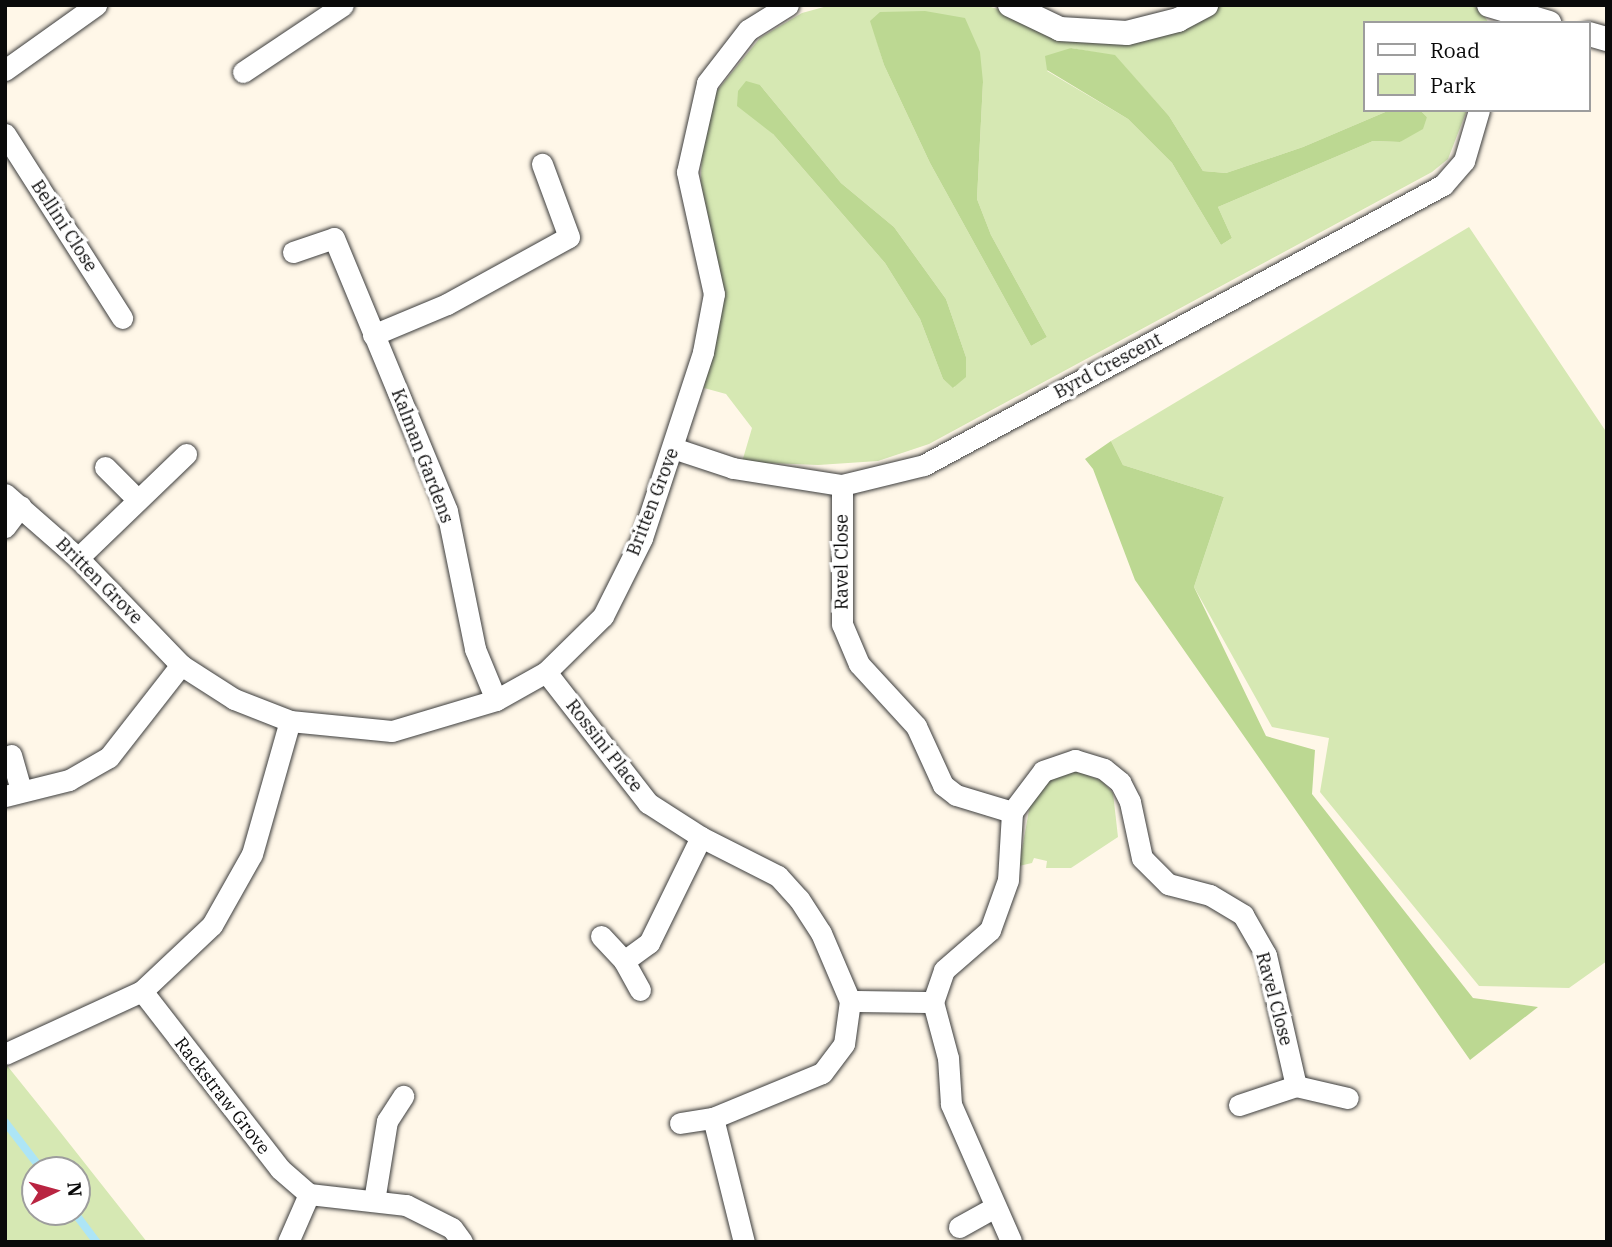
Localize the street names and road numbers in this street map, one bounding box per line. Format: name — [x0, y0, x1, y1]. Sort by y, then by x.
street label: Bellini Close — [26, 176, 102, 276]
street label: Byrd Crescent — [1050, 329, 1166, 403]
street label: Kalman Gardens — [386, 386, 458, 526]
street label: Britten Grove — [623, 445, 683, 559]
street label: Ravel Close — [831, 514, 853, 610]
street label: Britten Grove — [51, 533, 147, 629]
street label: Rossini Place — [561, 695, 647, 797]
street label: Ravel Close — [1251, 950, 1297, 1048]
street label: Rackstraw Grove — [170, 1033, 274, 1159]

